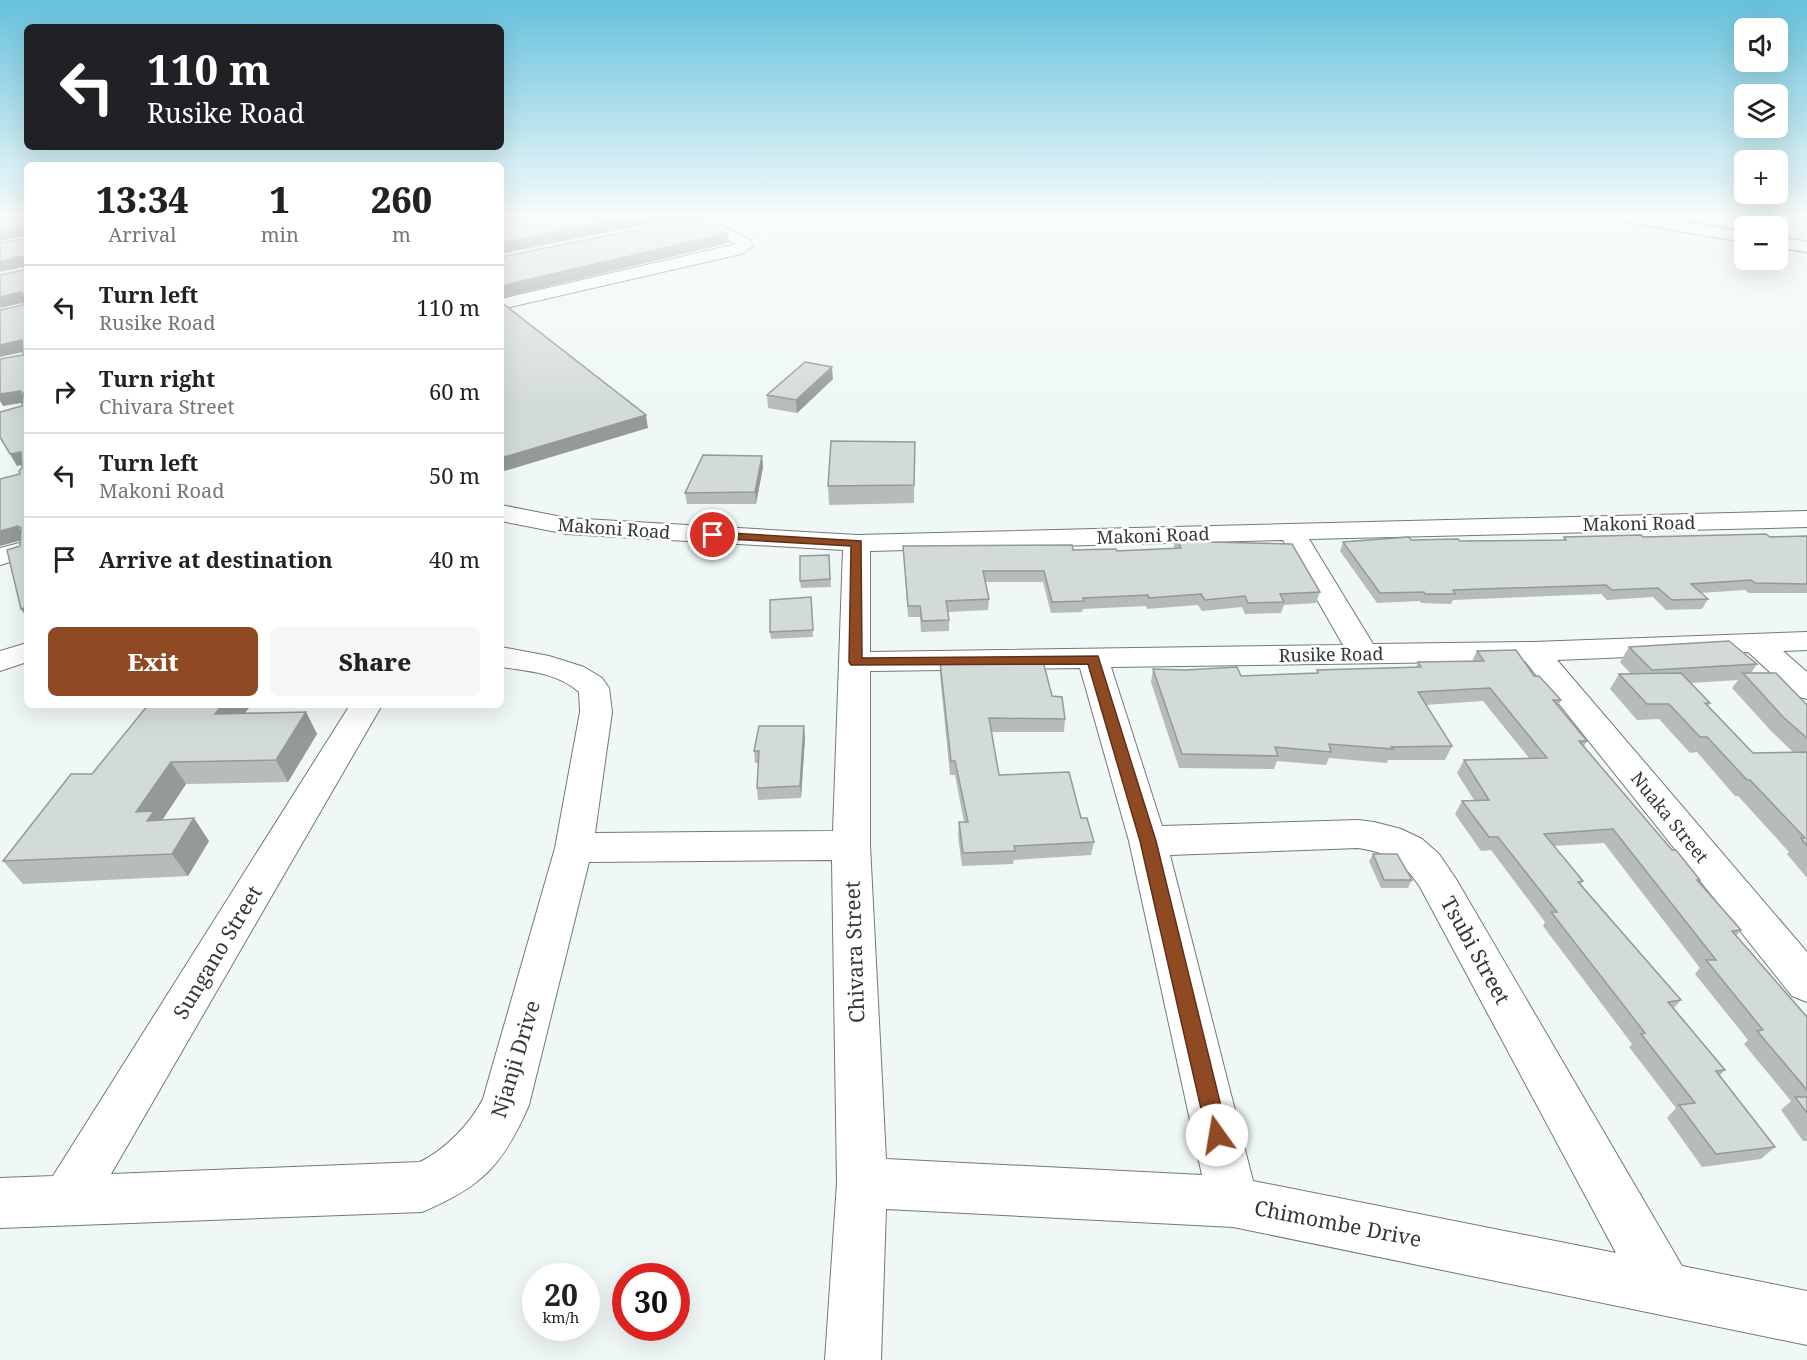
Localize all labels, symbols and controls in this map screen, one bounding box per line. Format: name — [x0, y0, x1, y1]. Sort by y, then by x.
map controls — [1734, 18, 1788, 270]
button: sound — [1734, 18, 1788, 72]
text: 110 m — [147, 40, 271, 97]
icon: left — [48, 48, 126, 126]
button: layers — [1734, 84, 1788, 138]
text: Rusike Road — [147, 94, 304, 131]
button: + — [1734, 150, 1788, 204]
text: 13:34 — [96, 175, 189, 224]
text: 1 — [270, 175, 290, 224]
text: 260 — [371, 175, 432, 224]
button: − — [1734, 216, 1788, 270]
text: Arrival — [108, 221, 177, 248]
text: min — [261, 221, 299, 248]
text: m — [392, 221, 411, 248]
text: Turn left — [99, 279, 198, 309]
icon: left — [48, 291, 81, 324]
text: 110 m — [417, 292, 480, 322]
text: Rusike Road — [99, 309, 216, 336]
text: Turn right — [99, 363, 215, 393]
icon: right — [48, 375, 81, 408]
text: 60 m — [429, 376, 480, 406]
text: Chivara Street — [99, 393, 234, 420]
text: Turn left — [99, 447, 198, 477]
icon: left — [48, 459, 81, 492]
text: 50 m — [429, 460, 480, 490]
text: Makoni Road — [99, 477, 225, 504]
pin — [687, 509, 738, 560]
street label: Makoni Road — [1582, 510, 1696, 536]
street label: Makoni Road — [557, 512, 671, 544]
icon: arrive — [696, 518, 729, 551]
street label: Makoni Road — [1096, 521, 1210, 549]
icon: arrive — [48, 543, 81, 576]
text: Arrive at destination — [99, 544, 333, 574]
text: 40 m — [429, 544, 480, 574]
button: Exit — [48, 627, 258, 696]
button: Share — [270, 627, 480, 696]
street label: Rusike Road — [1278, 641, 1384, 667]
street label: Nuaka Street — [1626, 766, 1714, 868]
street label: Sungano Street — [166, 880, 268, 1024]
street label: Chivara Street — [838, 880, 870, 1024]
street label: Tsubi Street — [1435, 891, 1517, 1009]
street label: Njanji Drive — [484, 997, 546, 1121]
position arrow — [1185, 1103, 1249, 1167]
street label: Chimombe Drive — [1252, 1193, 1424, 1253]
speed limit sign: 30 — [612, 1263, 690, 1341]
text: 20 — [544, 1274, 578, 1315]
text: km/h — [543, 1307, 579, 1327]

